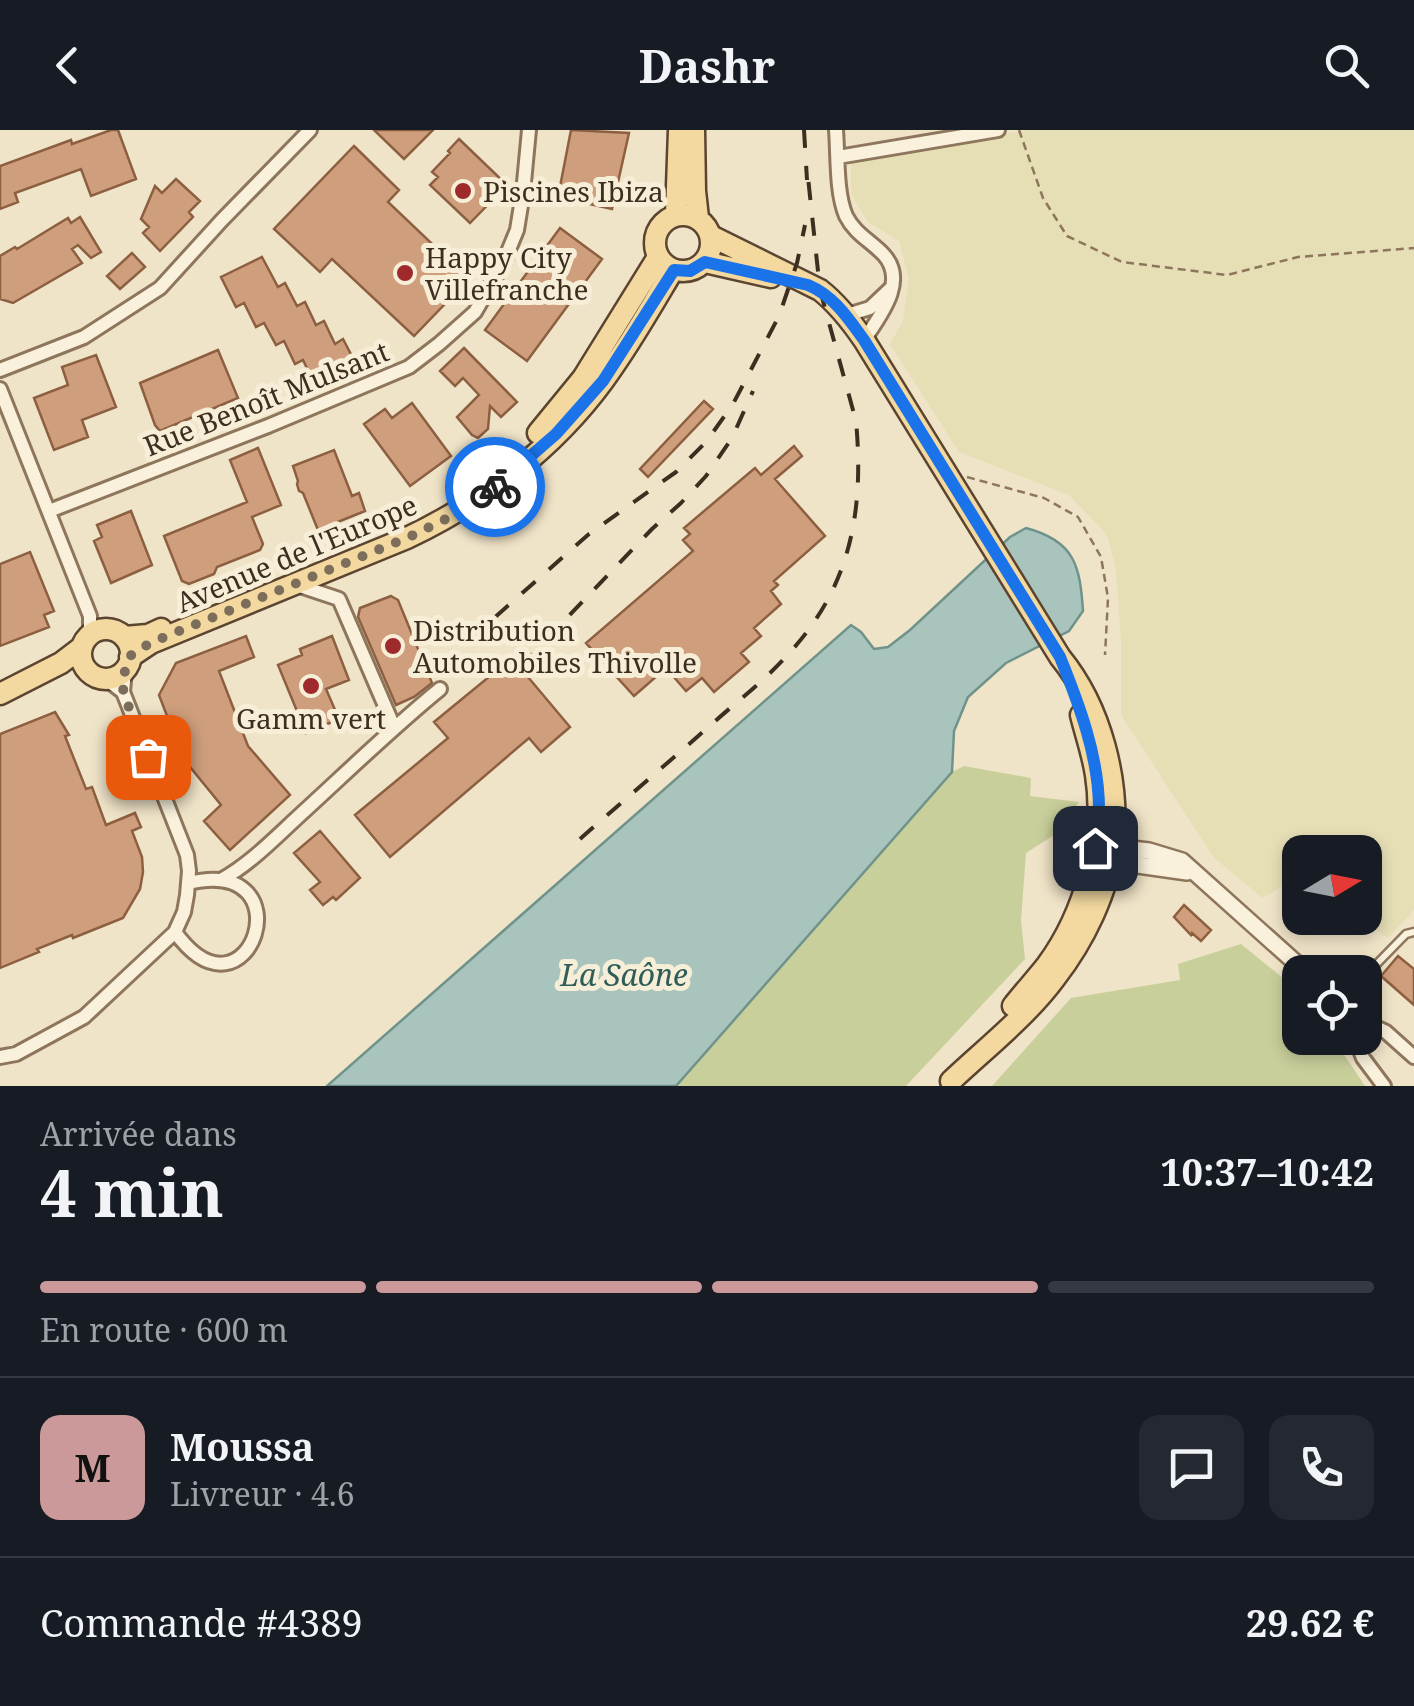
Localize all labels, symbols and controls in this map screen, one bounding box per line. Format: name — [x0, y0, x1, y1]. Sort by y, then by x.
text: Dashr — [639, 35, 775, 96]
icon: back — [40, 38, 95, 93]
icon: search — [1319, 38, 1374, 93]
place label: Piscines Ibiza — [483, 172, 664, 210]
marker: Piscines Ibiza — [452, 180, 474, 202]
place label: Happy City Villefranche — [425, 238, 589, 308]
marker: Happy City Villefranche — [394, 262, 416, 284]
street label: Rue Benoît Mulsant — [138, 331, 394, 465]
courier — [445, 437, 545, 537]
icon: bike — [468, 460, 523, 515]
street label: Avenue de l'Europe — [170, 485, 422, 621]
place label: Distribution Automobiles Thivolle — [413, 611, 697, 681]
marker: Distribution Automobiles Thivolle — [382, 635, 404, 657]
marker: Gamm vert — [300, 675, 322, 697]
place label: Gamm vert — [236, 699, 386, 737]
pin — [106, 715, 191, 800]
icon: bag — [121, 730, 176, 785]
pin — [1053, 806, 1138, 891]
icon: home — [1068, 821, 1123, 876]
north arrow — [1282, 835, 1382, 935]
map controls — [1282, 835, 1382, 1055]
water label: La Saône — [559, 954, 688, 995]
button: locate — [1282, 955, 1382, 1055]
text: Arrivée dans — [40, 1112, 237, 1155]
text: 10:37–10:42 — [1160, 1145, 1374, 1197]
text: 4 min — [40, 1148, 224, 1236]
text: En route · 600 m — [40, 1308, 288, 1351]
button: chat — [1139, 1415, 1244, 1520]
button: phone — [1269, 1415, 1374, 1520]
text: Moussa — [170, 1420, 314, 1472]
text: M — [74, 1441, 111, 1493]
text: Livreur · 4.6 — [170, 1472, 355, 1515]
text: Commande #4389 — [40, 1596, 363, 1648]
text: 29.62 € — [1246, 1596, 1374, 1648]

